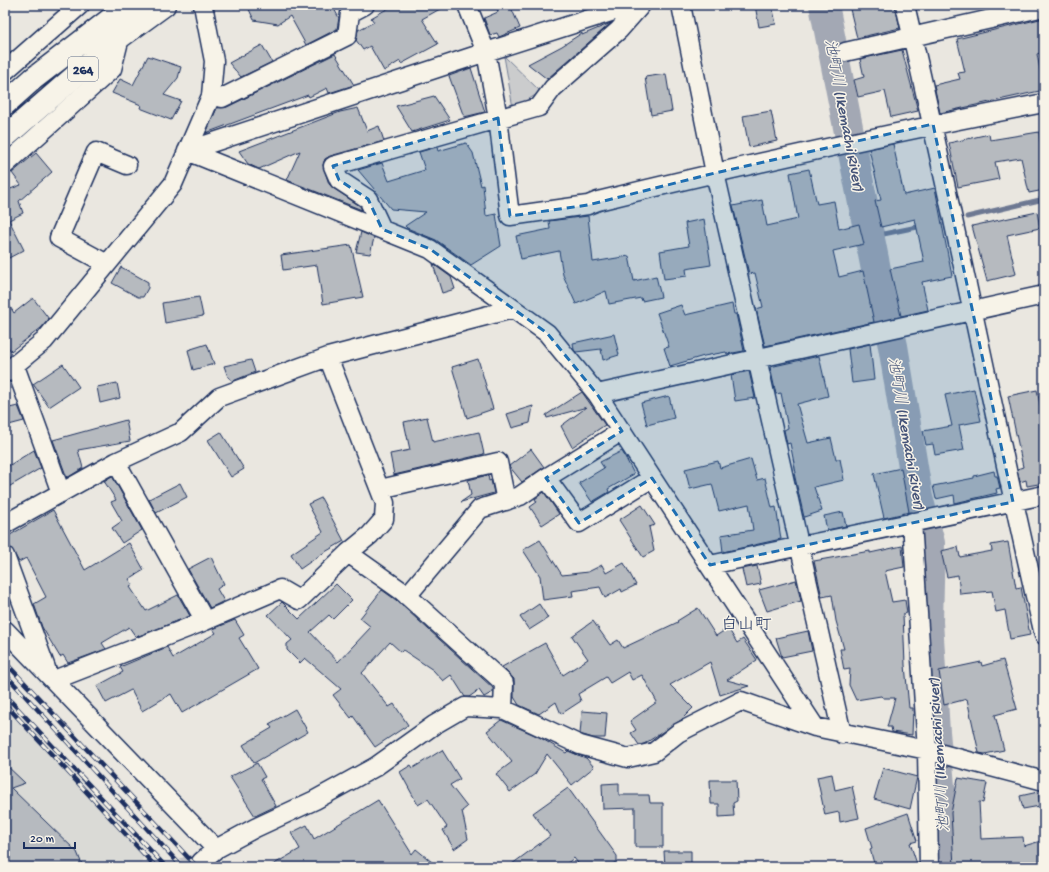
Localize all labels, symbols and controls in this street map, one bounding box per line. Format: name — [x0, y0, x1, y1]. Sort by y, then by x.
water label: 池町川 (Ikemachi River) — [819, 38, 868, 194]
road number: 264 — [68, 57, 98, 81]
water label: 池町川 (Ikemachi River) — [882, 356, 928, 512]
district label: 白山町 — [721, 615, 772, 636]
water label: 池町川 (Ikemachi River) — [925, 677, 955, 833]
scale bar — [24, 824, 75, 850]
text: 20 m — [30, 833, 55, 847]

